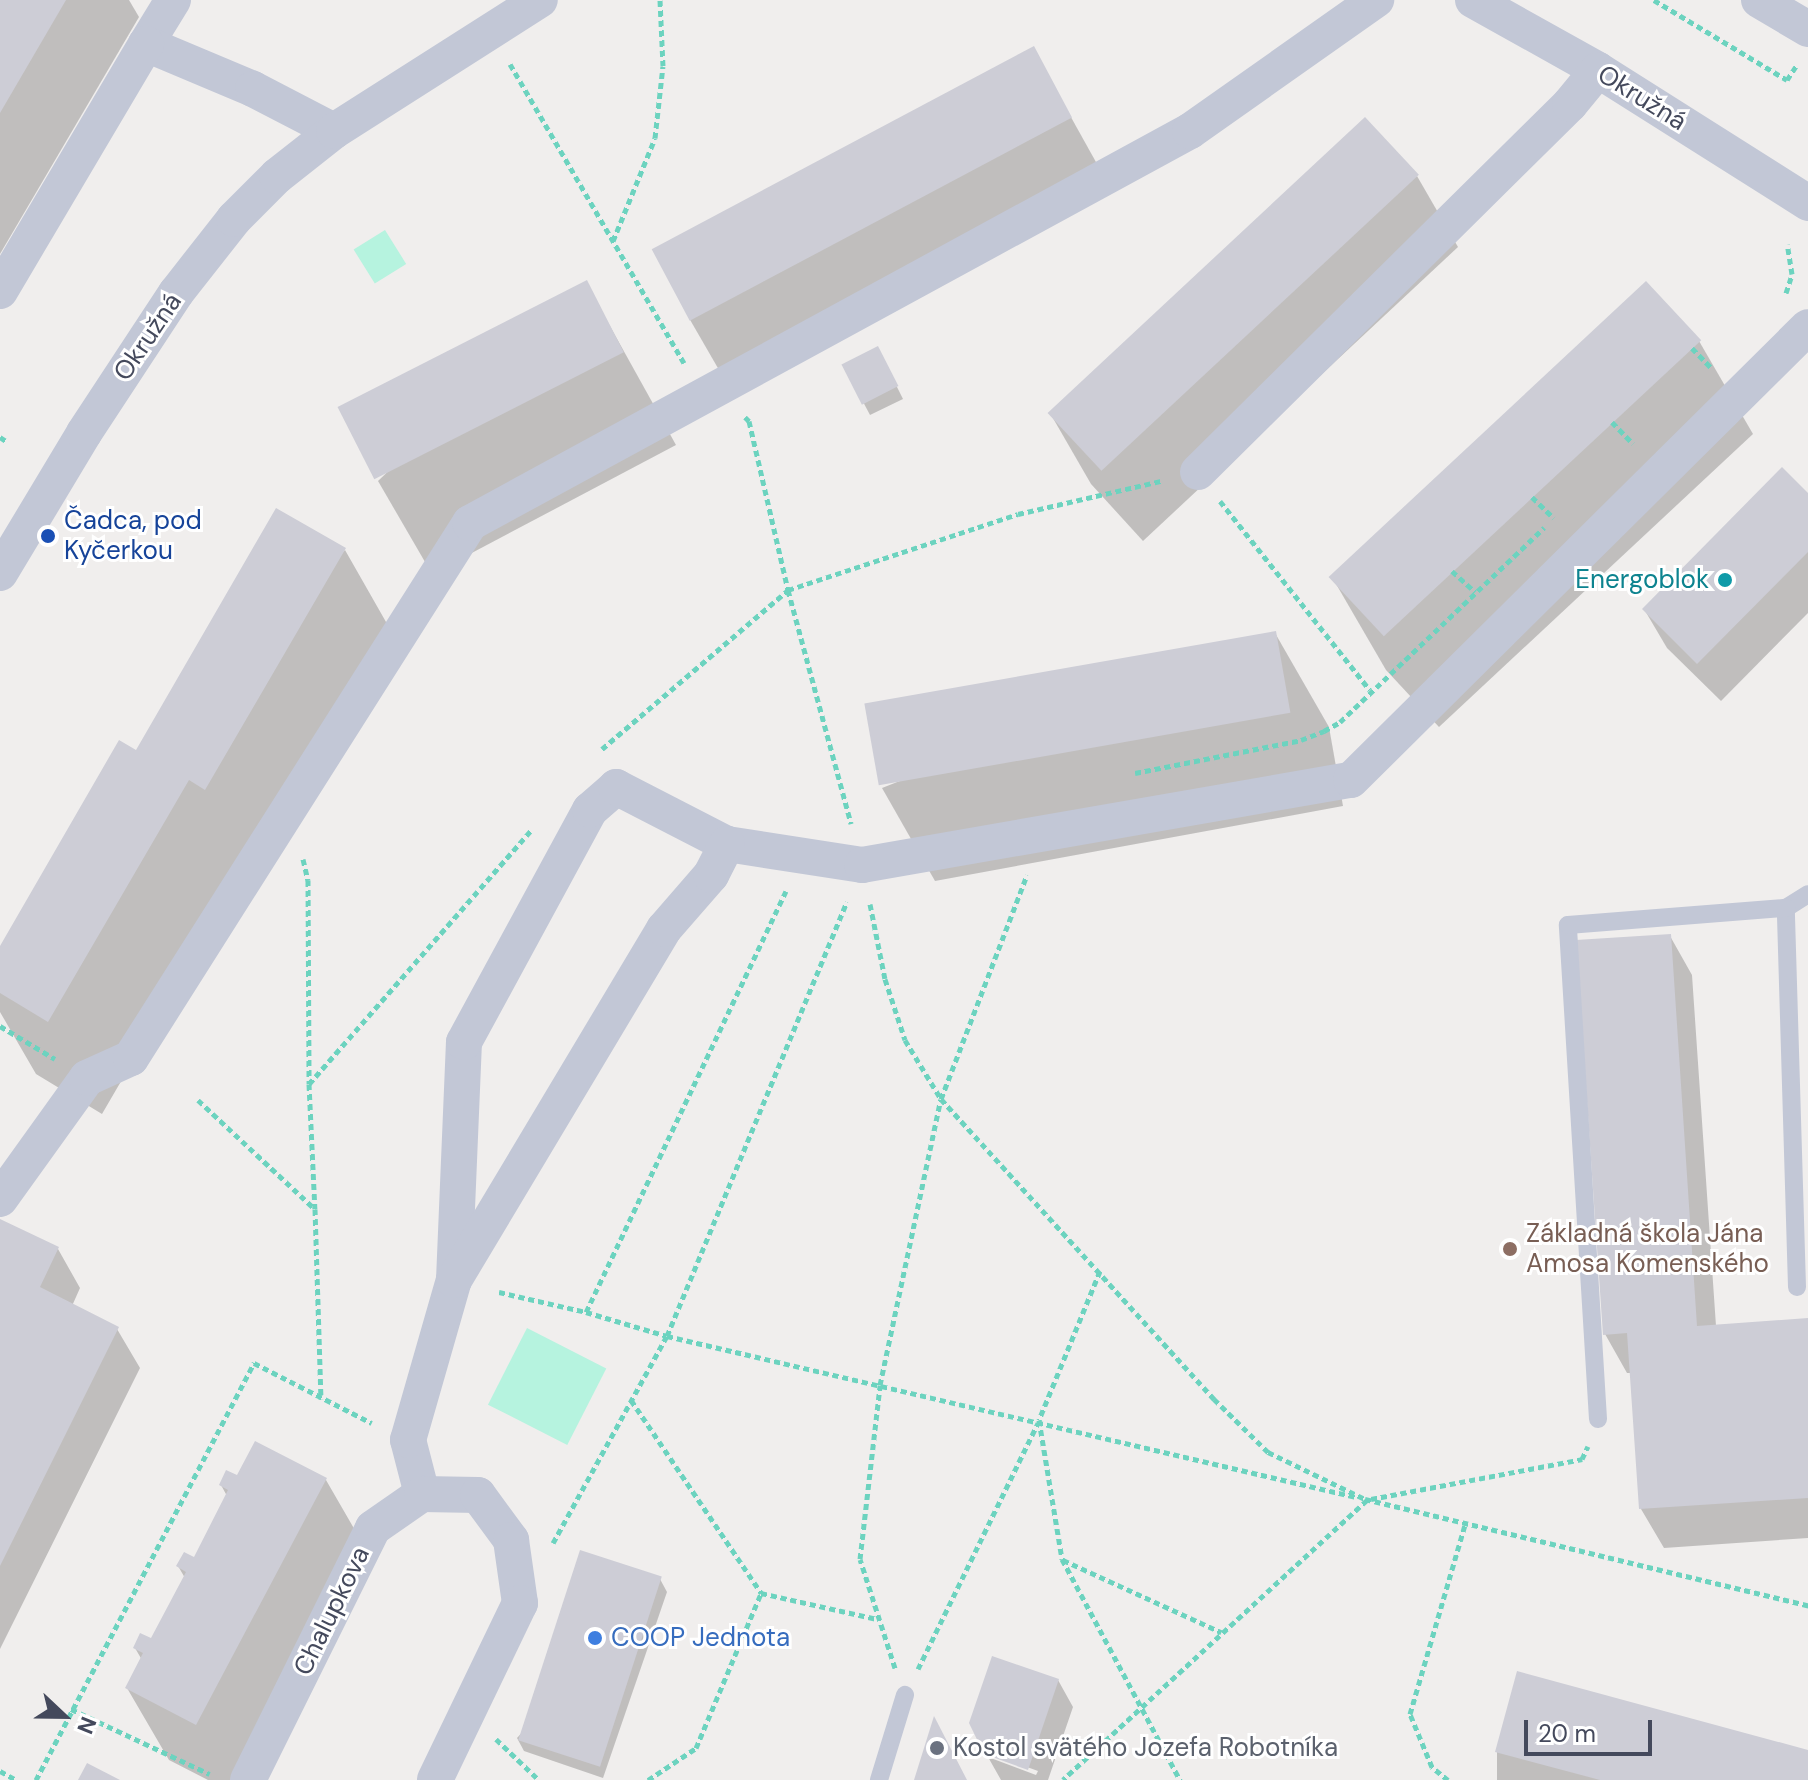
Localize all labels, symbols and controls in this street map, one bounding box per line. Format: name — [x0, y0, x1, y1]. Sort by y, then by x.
street label: Okružná — [1592, 59, 1692, 137]
street label: Okružná — [107, 287, 189, 387]
place label: Čadca, pod Kyčerkou — [64, 505, 202, 566]
marker: Čadca, pod Kyčerkou — [39, 527, 57, 545]
place label: Energoblok — [1575, 564, 1709, 596]
marker: Energoblok — [1716, 571, 1734, 589]
place label: Základná škola Jána Amosa Komenského — [1526, 1218, 1769, 1280]
marker: Základná škola Jána Amosa Komenského — [1501, 1240, 1519, 1258]
street label: Chalupkova — [288, 1542, 376, 1680]
place label: COOP Jednota — [611, 1622, 790, 1654]
marker: COOP Jednota — [586, 1629, 604, 1647]
north arrow — [24, 1676, 104, 1756]
scale bar — [1528, 1704, 1656, 1754]
text: N — [70, 1712, 103, 1738]
text: 20 m — [1538, 1718, 1596, 1749]
place label: Kostol svätého Jozefa Robotníka — [953, 1732, 1338, 1764]
marker: Kostol svätého Jozefa Robotníka — [928, 1739, 946, 1757]

